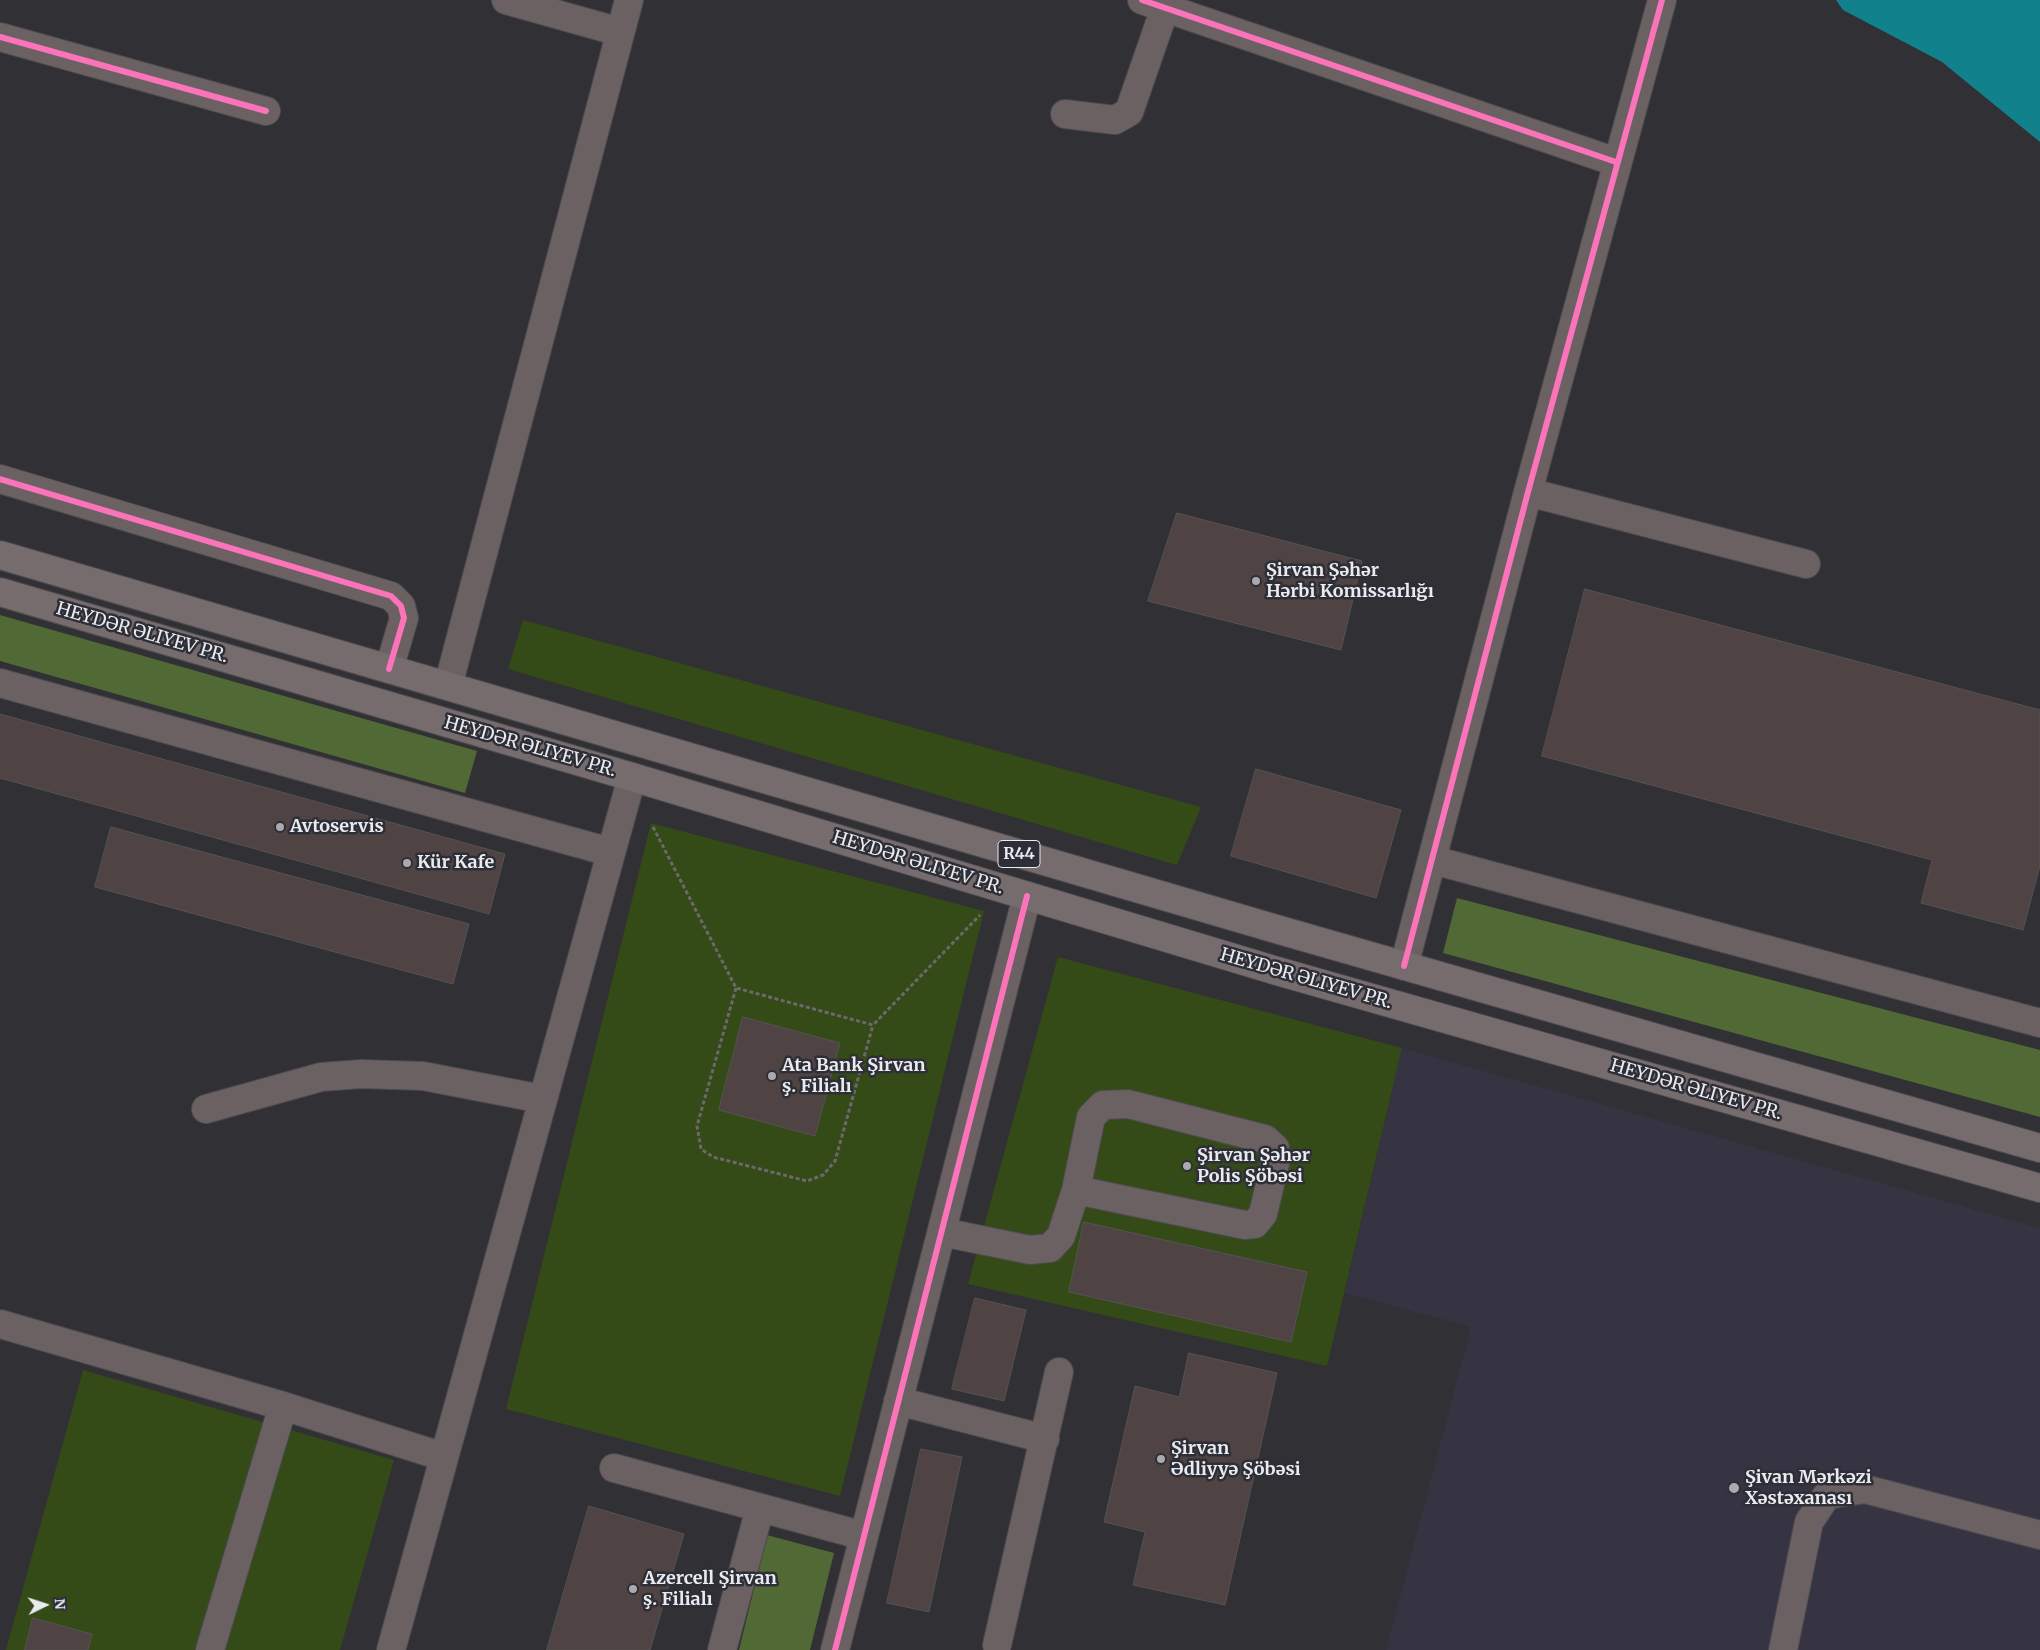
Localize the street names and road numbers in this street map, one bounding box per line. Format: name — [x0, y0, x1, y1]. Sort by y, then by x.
street label: HEYDƏR ƏLIYEV PR. — [54, 598, 230, 668]
street label: HEYDƏR ƏLIYEV PR. — [442, 712, 618, 782]
street label: HEYDƏR ƏLIYEV PR. — [830, 827, 1006, 899]
road number: R44 — [998, 841, 1040, 868]
street label: HEYDƏR ƏLIYEV PR. — [1218, 944, 1394, 1014]
street label: HEYDƏR ƏLIYEV PR. — [1608, 1055, 1784, 1125]

